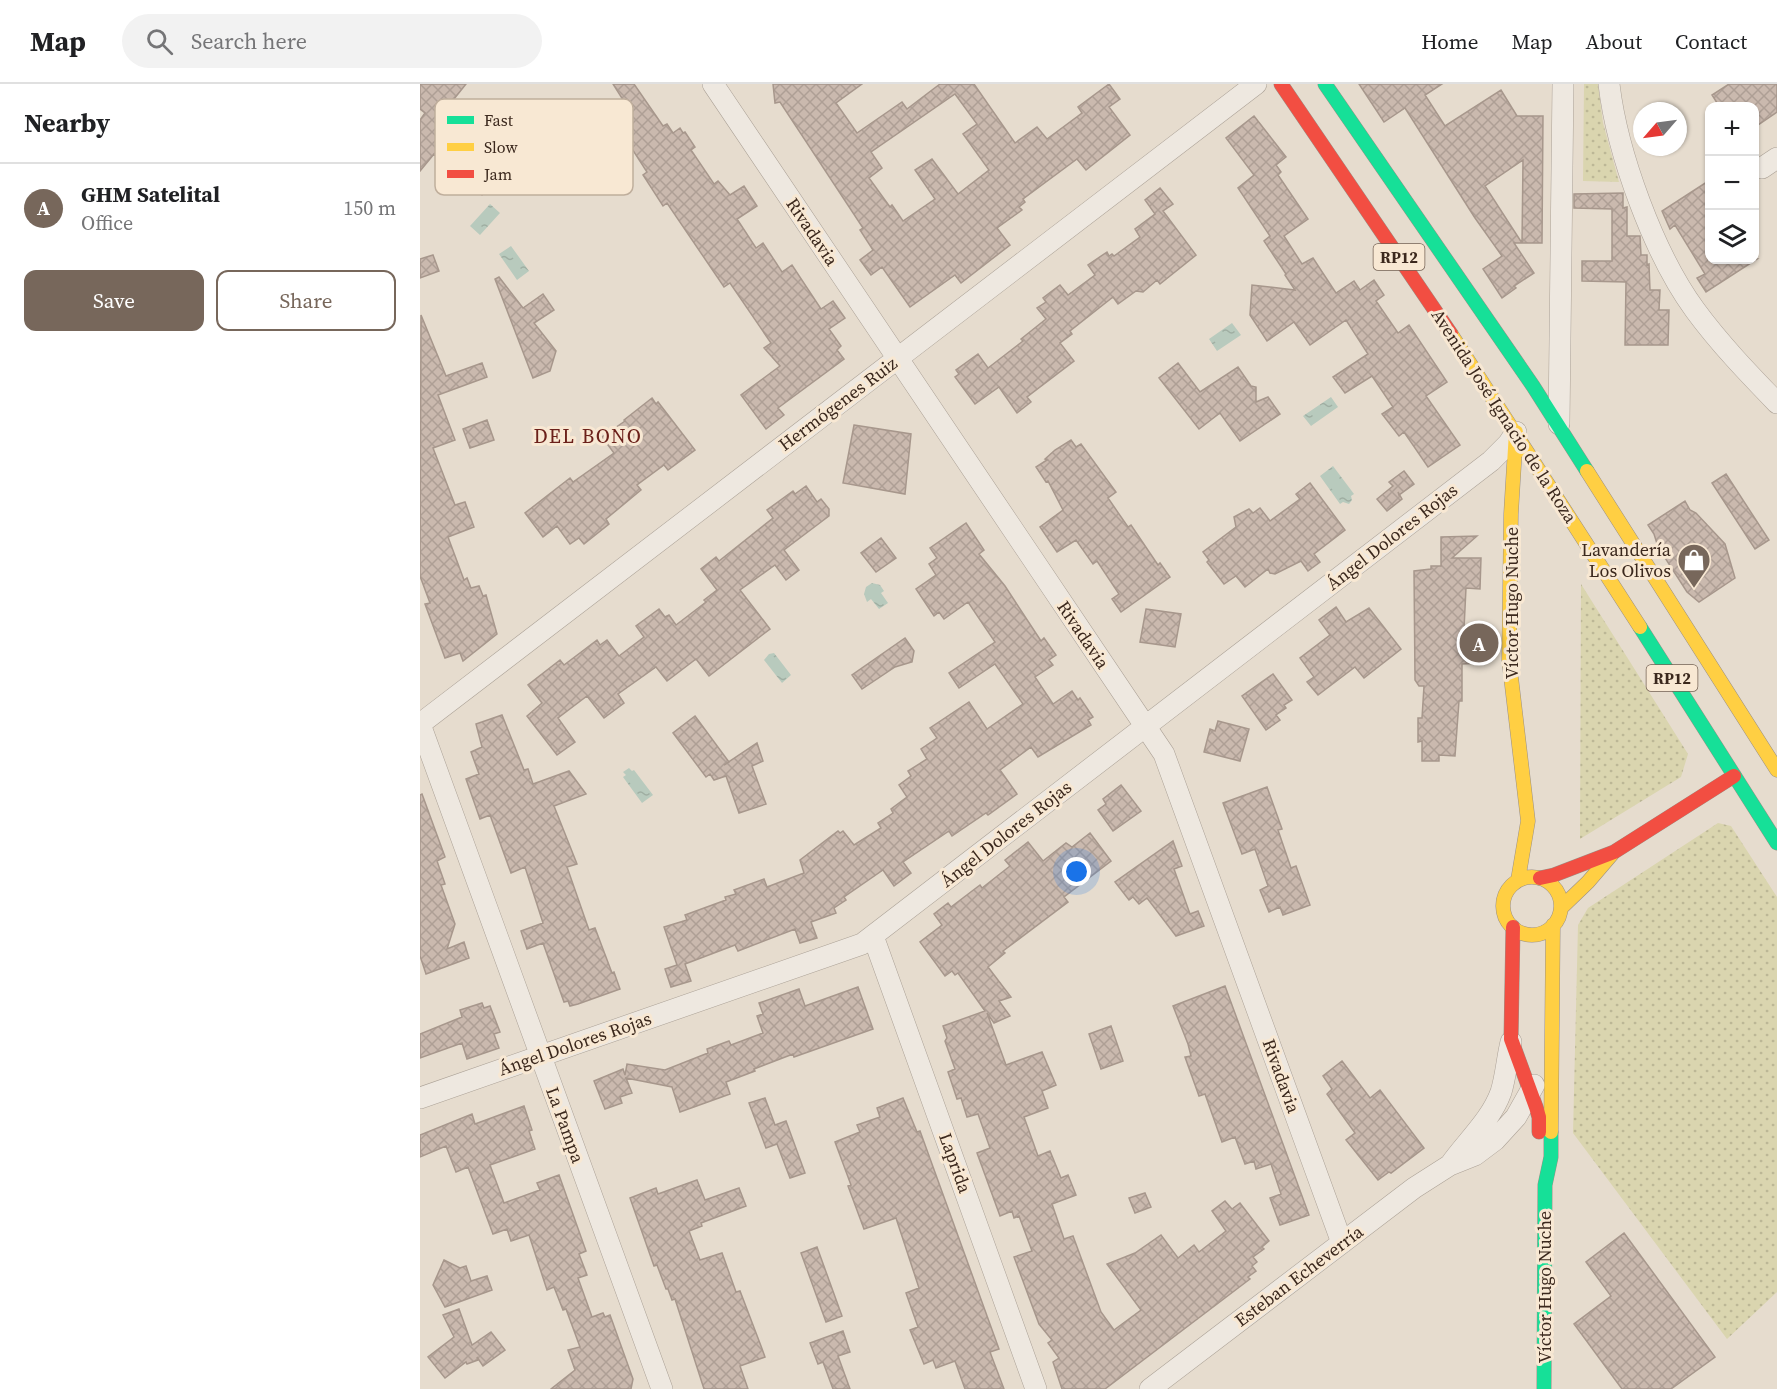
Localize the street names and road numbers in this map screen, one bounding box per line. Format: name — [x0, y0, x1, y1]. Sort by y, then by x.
street label: Rivadavia — [780, 193, 845, 271]
road number: RP12 — [1374, 244, 1424, 270]
street label: Avenida José Ignacio de la Roza — [1426, 304, 1584, 528]
street label: Hermógenes Ruiz — [773, 351, 902, 457]
street label: Ángel Dolores Rojas — [1321, 477, 1463, 596]
street label: Víctor Hugo Nuche — [1499, 527, 1524, 679]
street label: Rivadavia — [1051, 596, 1116, 674]
road number: RP12 — [1646, 665, 1698, 691]
street label: Ángel Dolores Rojas — [935, 774, 1077, 893]
street label: Ángel Dolores Rojas — [495, 1006, 655, 1081]
street label: Rivadavia — [1257, 1035, 1307, 1117]
street label: La Pampa — [540, 1083, 591, 1167]
street label: Laprida — [933, 1129, 978, 1197]
street label: Víctor Hugo Nuche — [1532, 1211, 1557, 1363]
street label: Esteban Echeverría — [1229, 1218, 1369, 1332]

